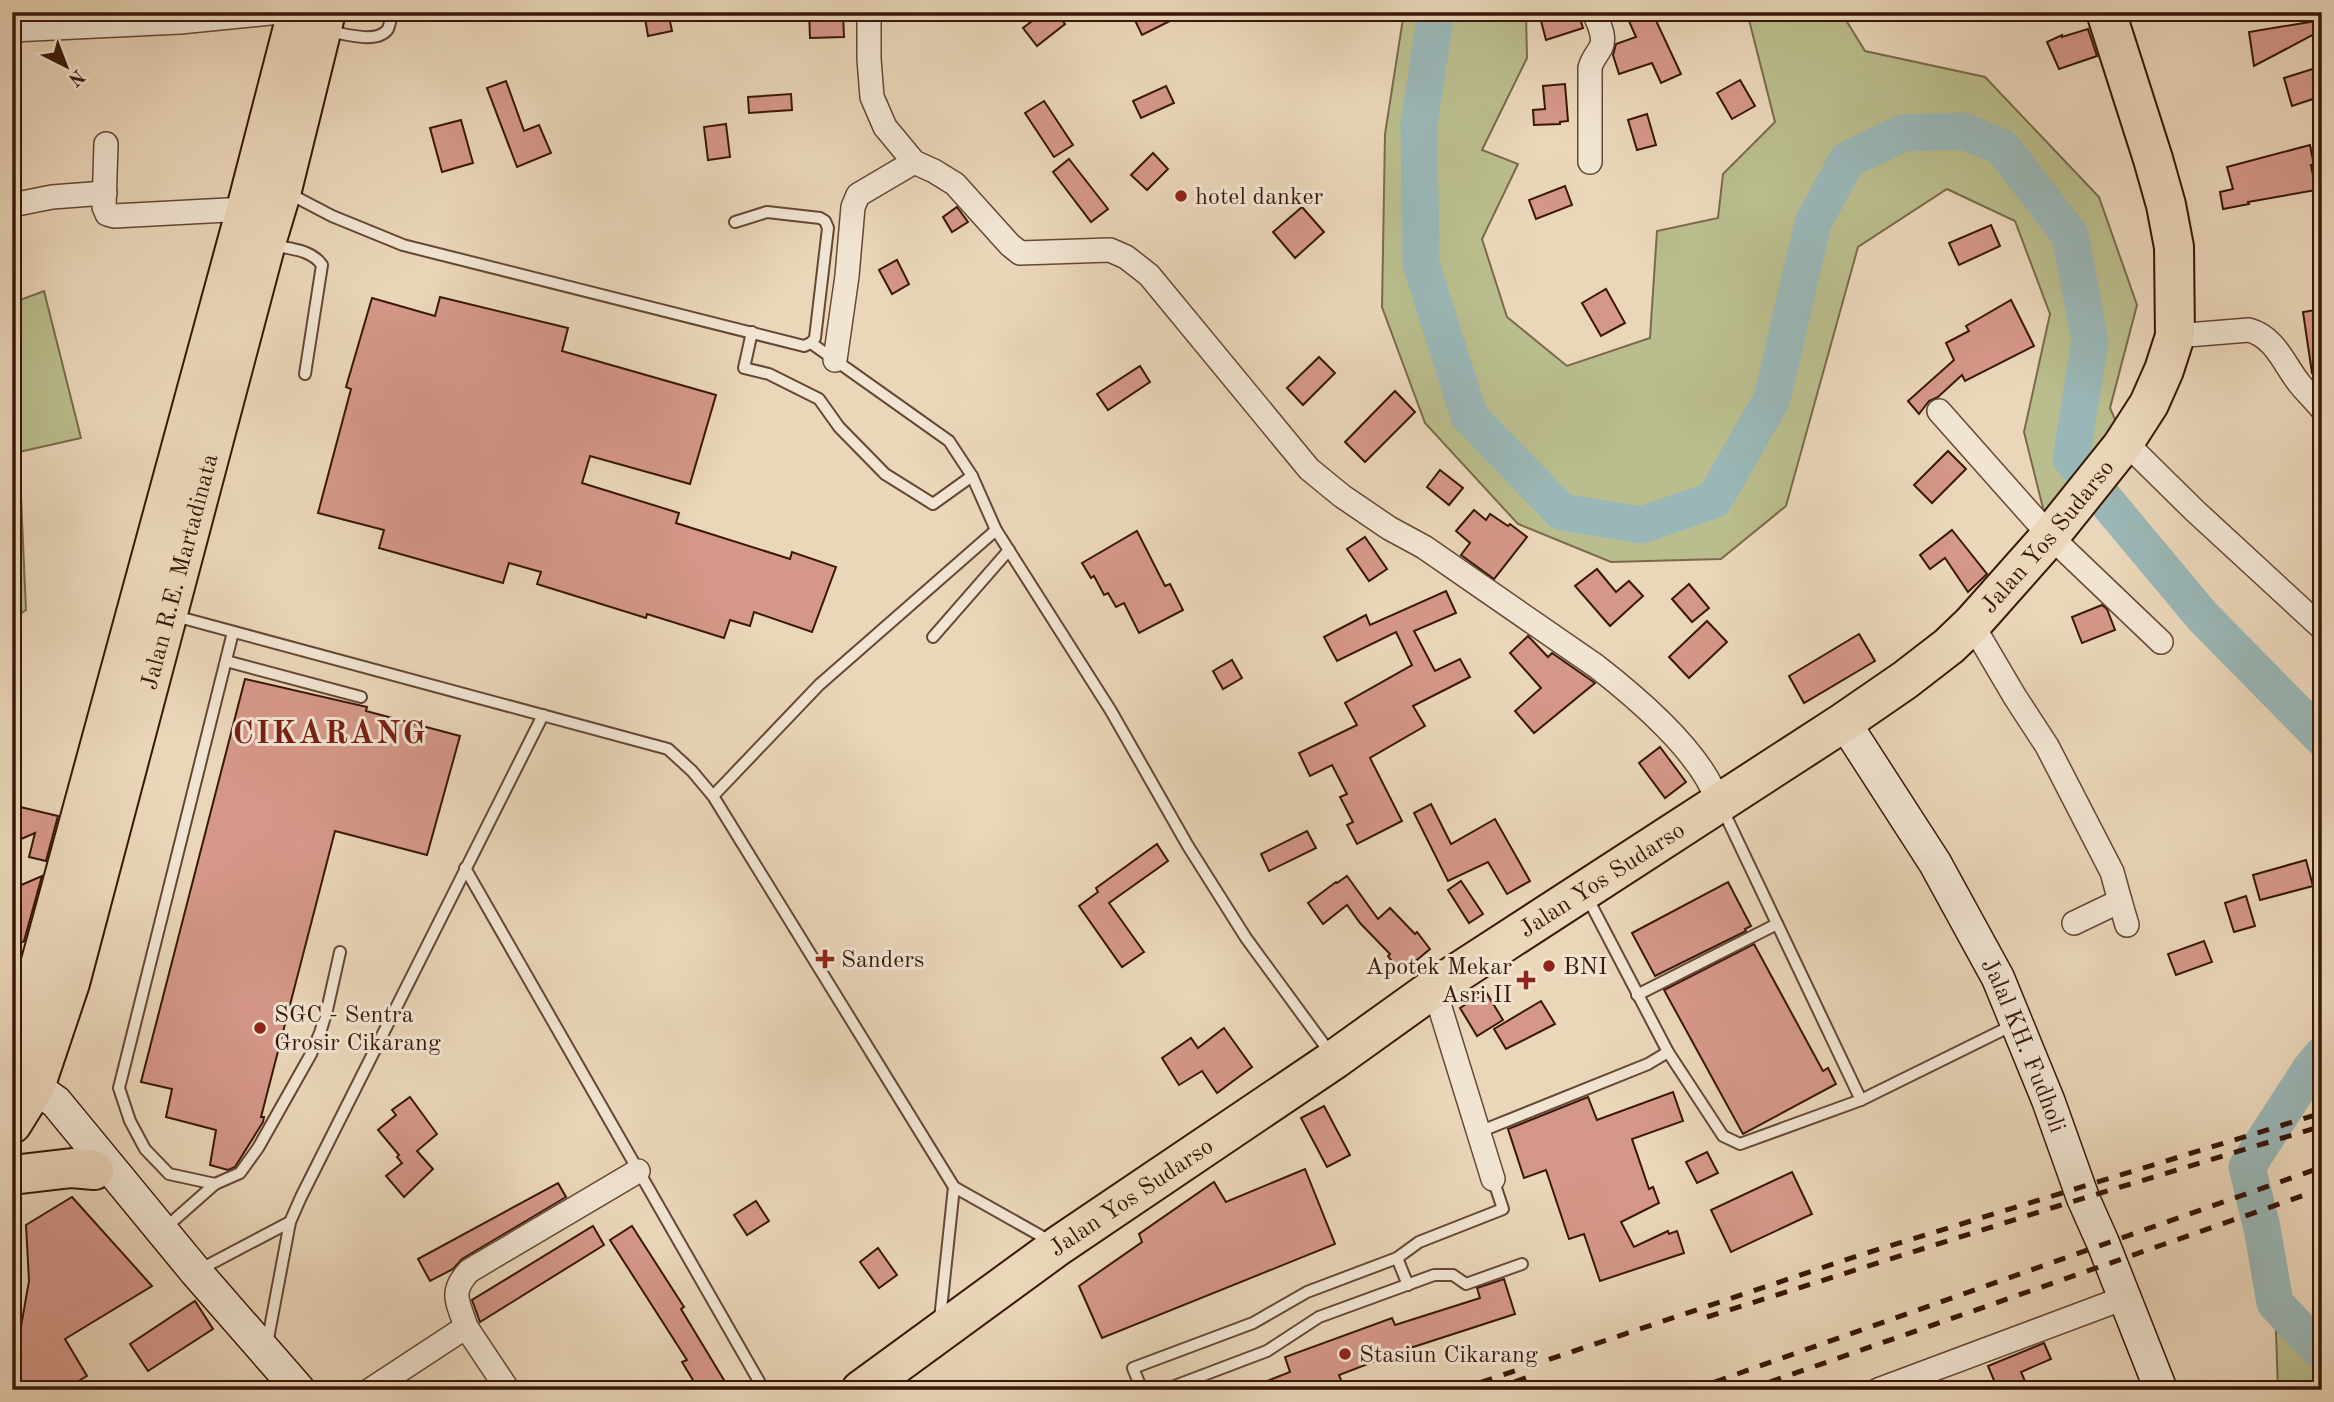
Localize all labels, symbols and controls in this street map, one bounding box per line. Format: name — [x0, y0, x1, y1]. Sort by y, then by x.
north arrow — [32, 32, 102, 102]
text: N — [64, 65, 87, 89]
place label: hotel danker — [1195, 186, 1323, 210]
marker: hotel danker — [1173, 188, 1189, 204]
street label: Jalan R.E. Martadinata — [138, 451, 224, 693]
street label: Jalan Yos Sudarso — [1978, 456, 2120, 619]
district label: CIKARANG — [233, 719, 427, 751]
street label: Jalan Yos Sudarso — [1516, 819, 1690, 943]
marker: Sanders — [815, 949, 835, 969]
place label: Sanders — [841, 949, 925, 973]
street label: Jalal KH. Fudholi — [1976, 955, 2069, 1136]
place label: Apotek Mekar Asri II — [1365, 956, 1512, 1008]
place label: BNI — [1563, 956, 1608, 980]
marker: BNI — [1541, 958, 1557, 974]
marker: Apotek Mekar Asri II — [1518, 972, 1534, 988]
place label: SGC - Sentra Grosir Cikarang — [274, 1004, 441, 1056]
marker: SGC - Sentra Grosir Cikarang — [252, 1020, 268, 1036]
street label: Jalan Yos Sudarso — [1046, 1135, 1218, 1262]
place label: Stasiun Cikarang — [1359, 1344, 1538, 1368]
marker: Stasiun Cikarang — [1337, 1346, 1353, 1362]

